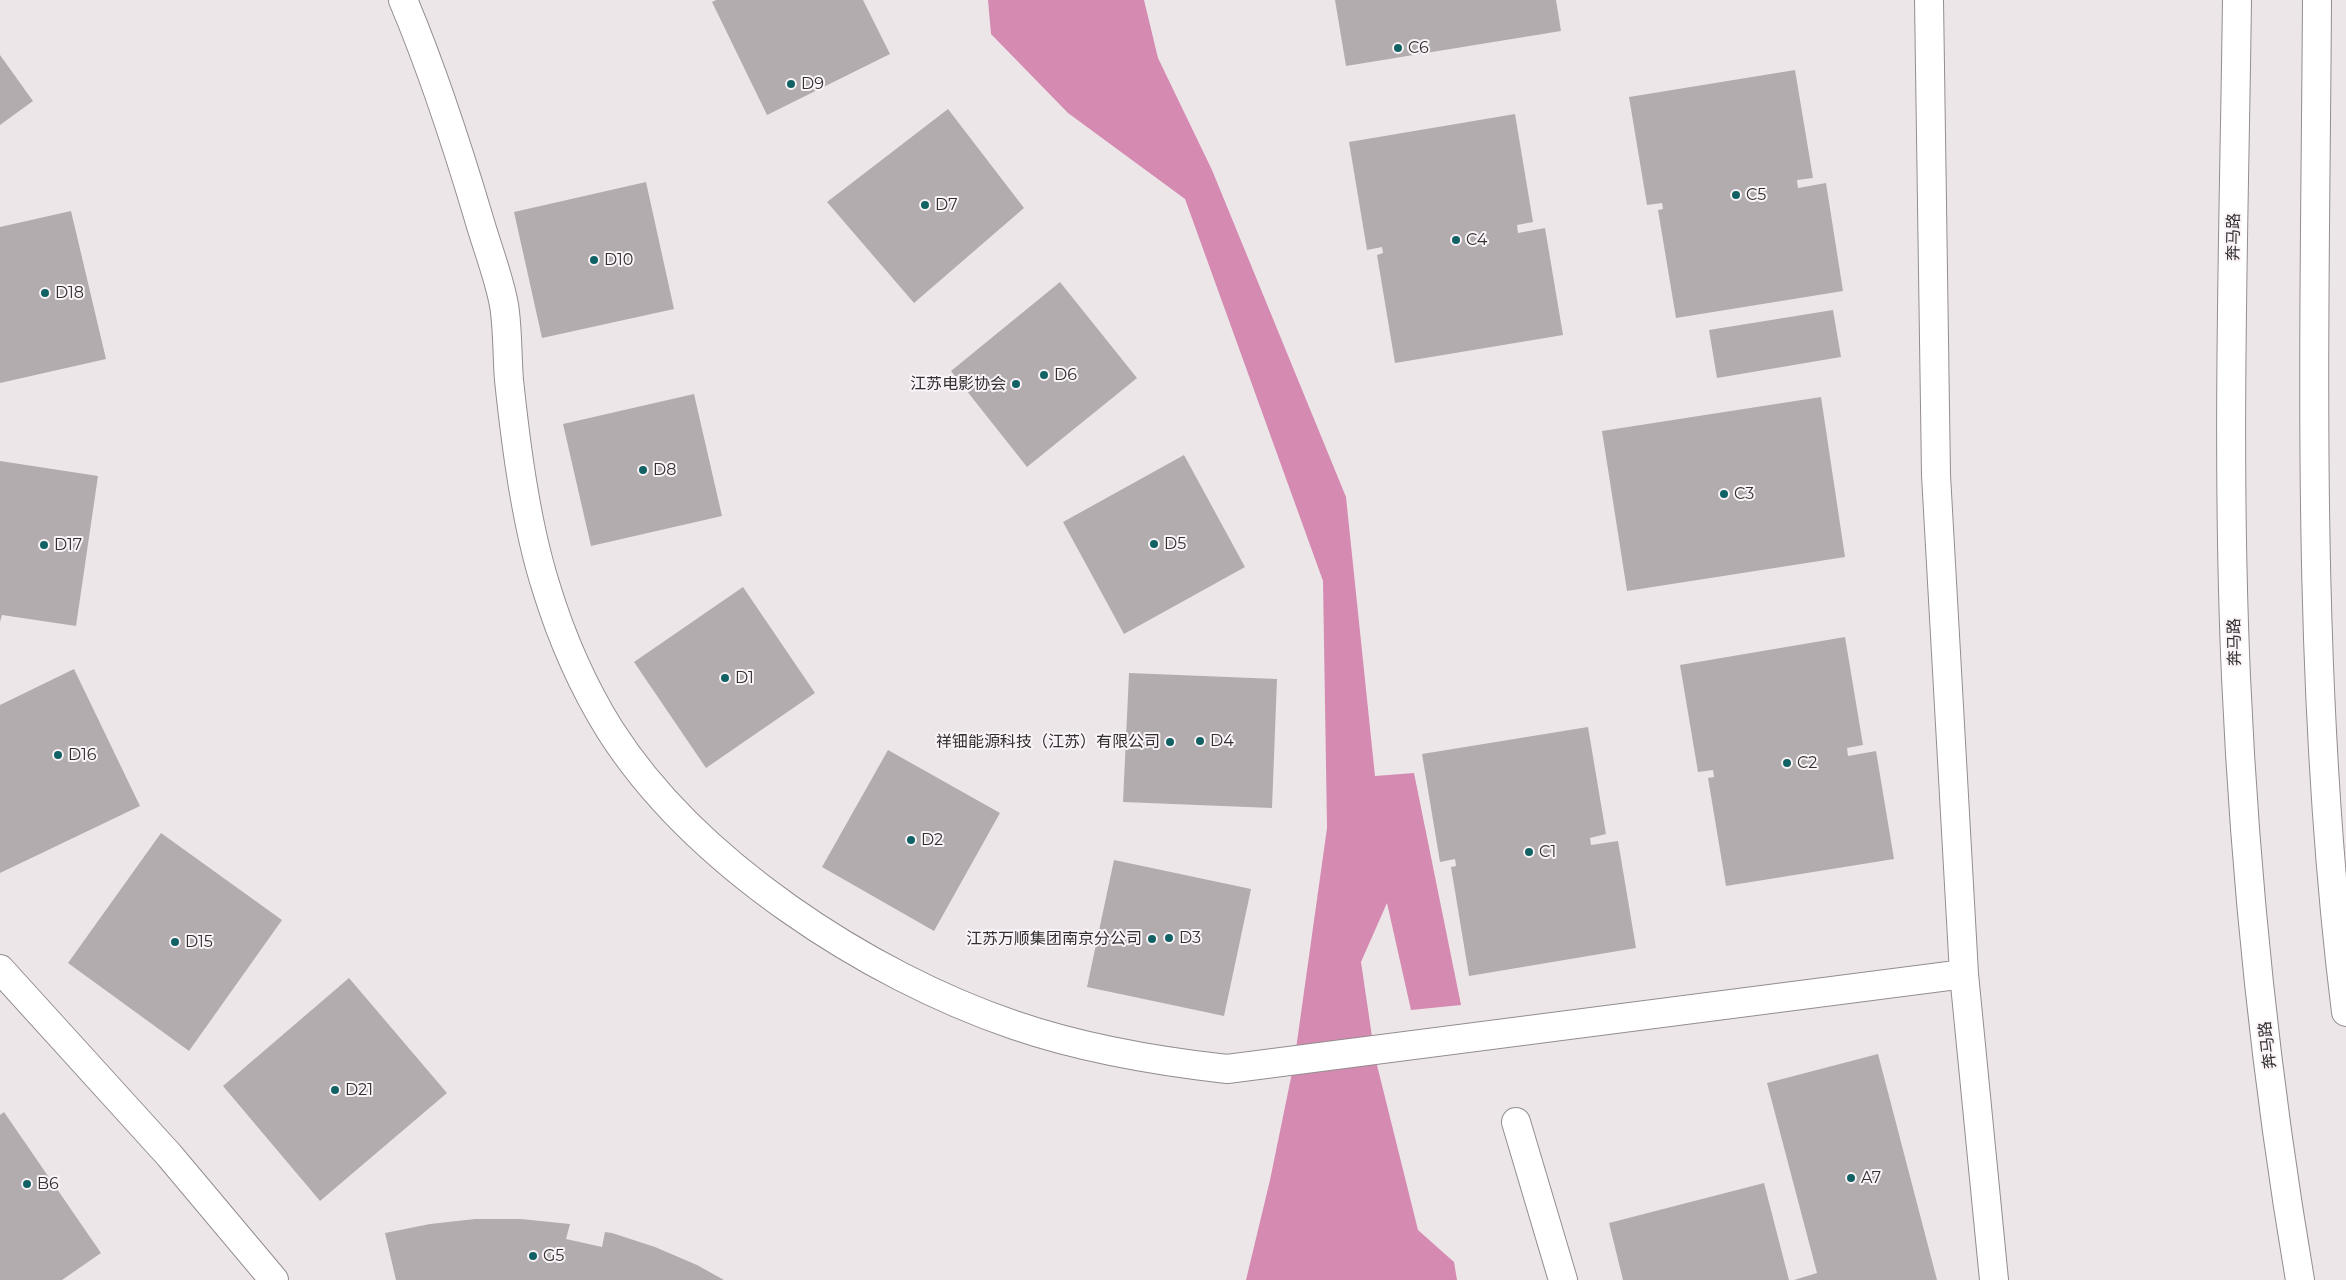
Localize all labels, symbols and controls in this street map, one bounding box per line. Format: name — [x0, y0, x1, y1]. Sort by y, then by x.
place label: C6 — [1408, 38, 1429, 58]
marker: C6 — [1392, 42, 1404, 54]
place label: D9 — [801, 74, 824, 94]
marker: D9 — [785, 78, 797, 90]
place label: C5 — [1746, 185, 1766, 205]
marker: C5 — [1730, 189, 1742, 201]
place label: D7 — [935, 195, 958, 215]
marker: D7 — [919, 199, 931, 211]
street label: 奔马路 — [2224, 213, 2244, 261]
place label: C4 — [1466, 230, 1487, 250]
marker: C4 — [1450, 234, 1462, 246]
place label: D10 — [604, 250, 633, 270]
marker: D10 — [588, 254, 600, 266]
place label: D18 — [55, 283, 84, 303]
marker: D18 — [39, 287, 51, 299]
place label: D6 — [1054, 365, 1077, 385]
marker: D6 — [1038, 369, 1050, 381]
place label: 江苏电影协会 — [910, 374, 1006, 394]
marker: 江苏电影协会 — [1010, 378, 1022, 390]
place label: D8 — [653, 460, 676, 480]
marker: D8 — [637, 464, 649, 476]
place label: C3 — [1734, 484, 1754, 504]
marker: C3 — [1718, 488, 1730, 500]
place label: D5 — [1164, 534, 1186, 554]
place label: D17 — [54, 535, 82, 555]
marker: D5 — [1148, 538, 1160, 550]
marker: D17 — [38, 539, 50, 551]
street label: 奔马路 — [2225, 618, 2245, 666]
place label: D1 — [735, 668, 754, 688]
marker: D1 — [719, 672, 731, 684]
place label: D4 — [1210, 731, 1234, 751]
place label: 祥钿能源科技（江苏）有限公司 — [936, 732, 1160, 752]
marker: D4 — [1194, 735, 1206, 747]
marker: 祥钿能源科技（江苏）有限公司 — [1164, 736, 1176, 748]
place label: D16 — [68, 745, 97, 765]
marker: D16 — [52, 749, 64, 761]
place label: C2 — [1797, 753, 1817, 773]
marker: C2 — [1781, 757, 1793, 769]
place label: D2 — [921, 830, 943, 850]
marker: D2 — [905, 834, 917, 846]
place label: C1 — [1539, 842, 1556, 862]
marker: C1 — [1523, 846, 1535, 858]
place label: D3 — [1179, 928, 1201, 948]
place label: 江苏万顺集团南京分公司 — [966, 929, 1142, 949]
place label: D15 — [185, 932, 213, 952]
marker: D3 — [1163, 932, 1175, 944]
marker: 江苏万顺集团南京分公司 — [1146, 933, 1158, 945]
marker: D15 — [169, 936, 181, 948]
street label: 奔马路 — [2256, 1020, 2280, 1070]
place label: D21 — [345, 1080, 373, 1100]
marker: D21 — [329, 1084, 341, 1096]
place label: A7 — [1861, 1168, 1881, 1188]
marker: A7 — [1845, 1172, 1857, 1184]
place label: B6 — [37, 1174, 59, 1194]
marker: B6 — [21, 1178, 33, 1190]
place label: G5 — [543, 1246, 564, 1266]
marker: G5 — [527, 1250, 539, 1262]

